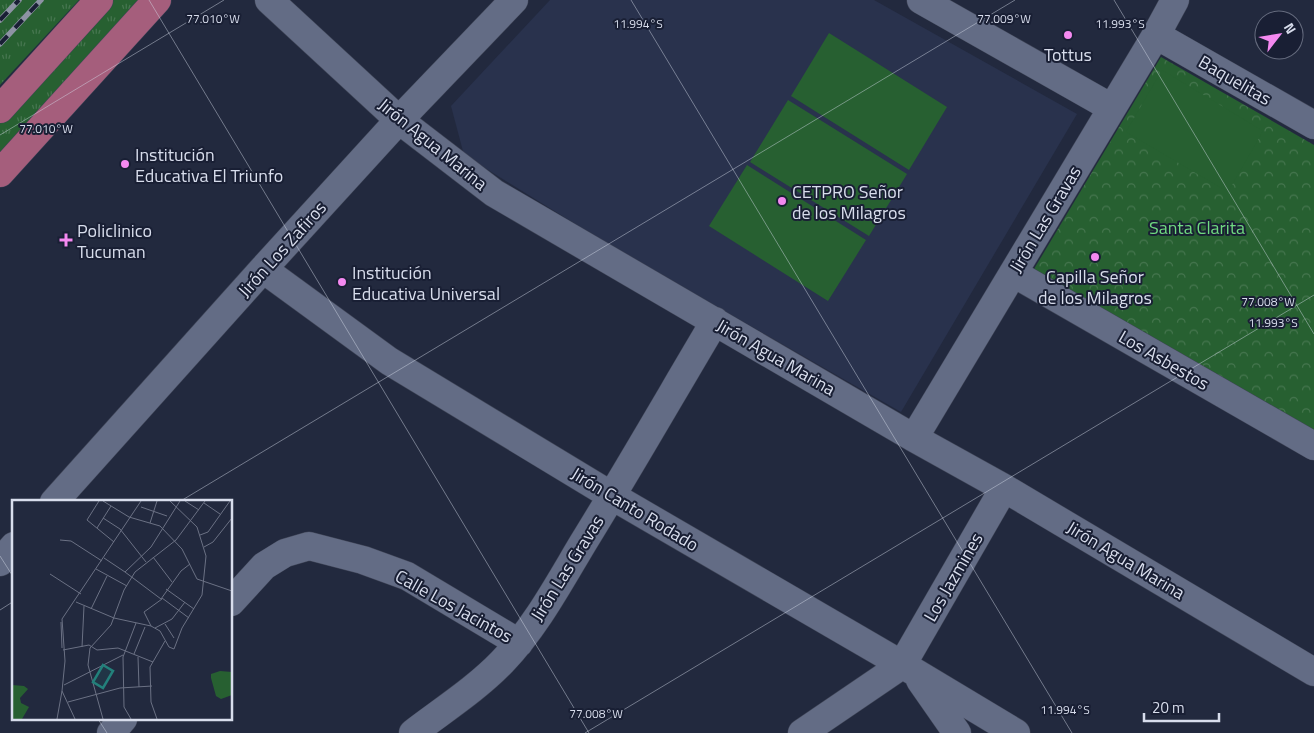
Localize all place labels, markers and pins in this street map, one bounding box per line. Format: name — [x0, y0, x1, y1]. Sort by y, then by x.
marker: Tottus — [1062, 29, 1074, 41]
place label: Tottus — [1044, 41, 1092, 68]
place label: Institución Educativa El Triunfo — [135, 141, 283, 189]
marker: Institución Educativa El Triunfo — [119, 158, 131, 170]
place label: CETPRO Señor de los Milagros — [792, 178, 906, 226]
marker: CETPRO Señor de los Milagros — [776, 195, 788, 207]
place label: Policlinico Tucuman — [77, 217, 152, 265]
marker: Policlinico Tucuman — [59, 233, 73, 247]
marker: Capilla Señor de los Milagros — [1089, 251, 1101, 263]
place label: Institución Educativa Universal — [352, 259, 500, 307]
place label: Capilla Señor de los Milagros — [1038, 263, 1152, 311]
marker: Institución Educativa Universal — [336, 276, 348, 288]

